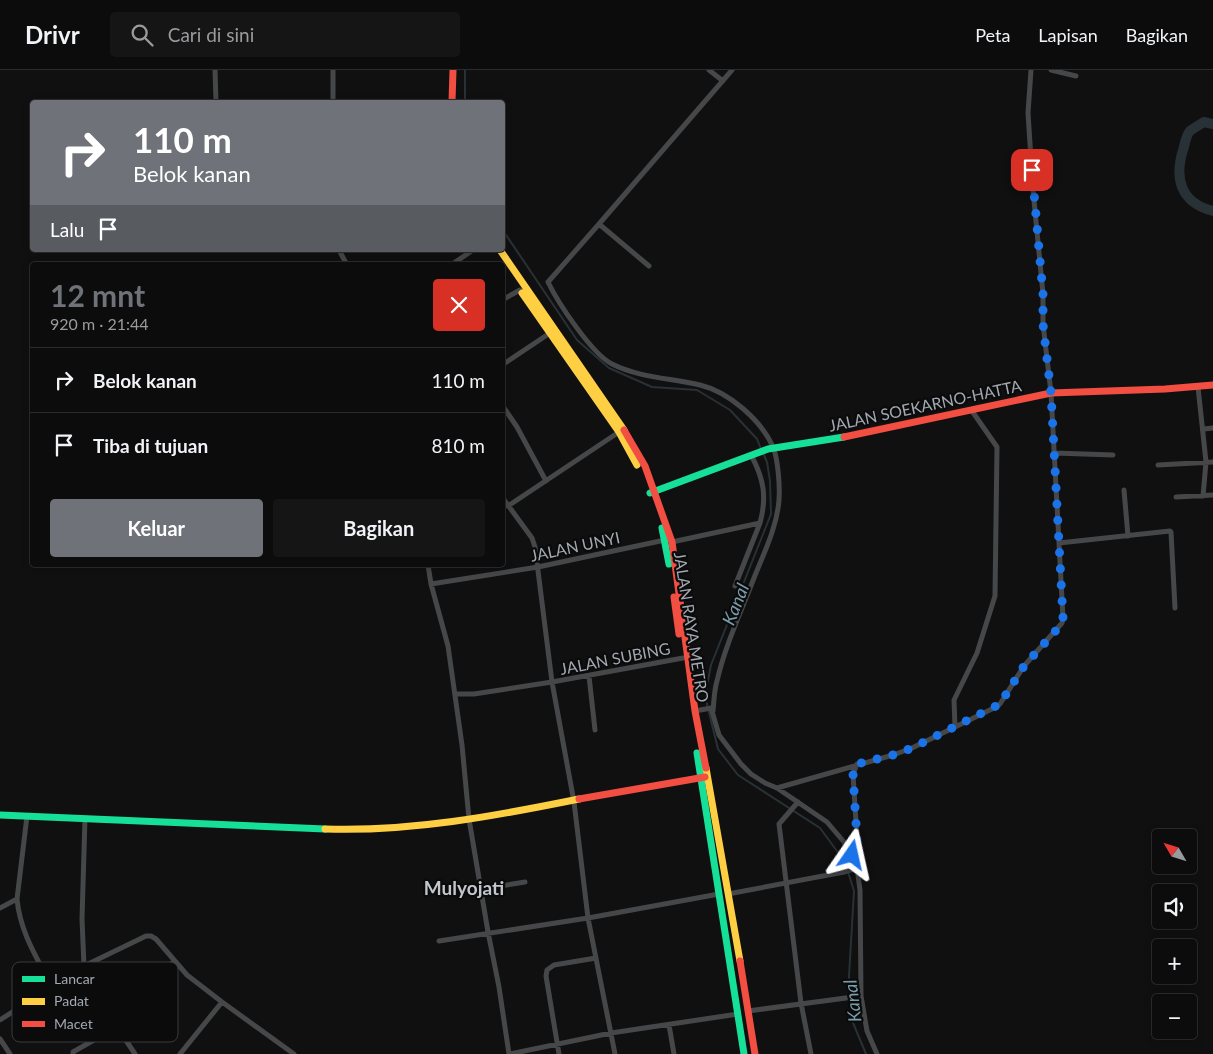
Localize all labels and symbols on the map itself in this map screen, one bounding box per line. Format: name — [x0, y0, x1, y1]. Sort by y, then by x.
pin — [1011, 149, 1053, 191]
street label: JALAN SOEKARNO-HATTA — [827, 375, 1023, 435]
street label: JALAN UNYI — [528, 527, 622, 565]
street label: JALAN RAYA METRO — [671, 550, 713, 704]
water label: Kanal — [717, 580, 753, 628]
street label: JALAN SUBING — [558, 638, 672, 678]
position arrow — [825, 828, 877, 880]
north arrow — [1152, 829, 1198, 874]
district label: Mulyojati — [424, 876, 504, 899]
legend — [12, 962, 178, 1042]
text: Lancar — [54, 970, 95, 987]
water label: Kanal — [838, 978, 866, 1024]
text: Padat — [54, 992, 89, 1009]
text: Macet — [54, 1015, 93, 1032]

